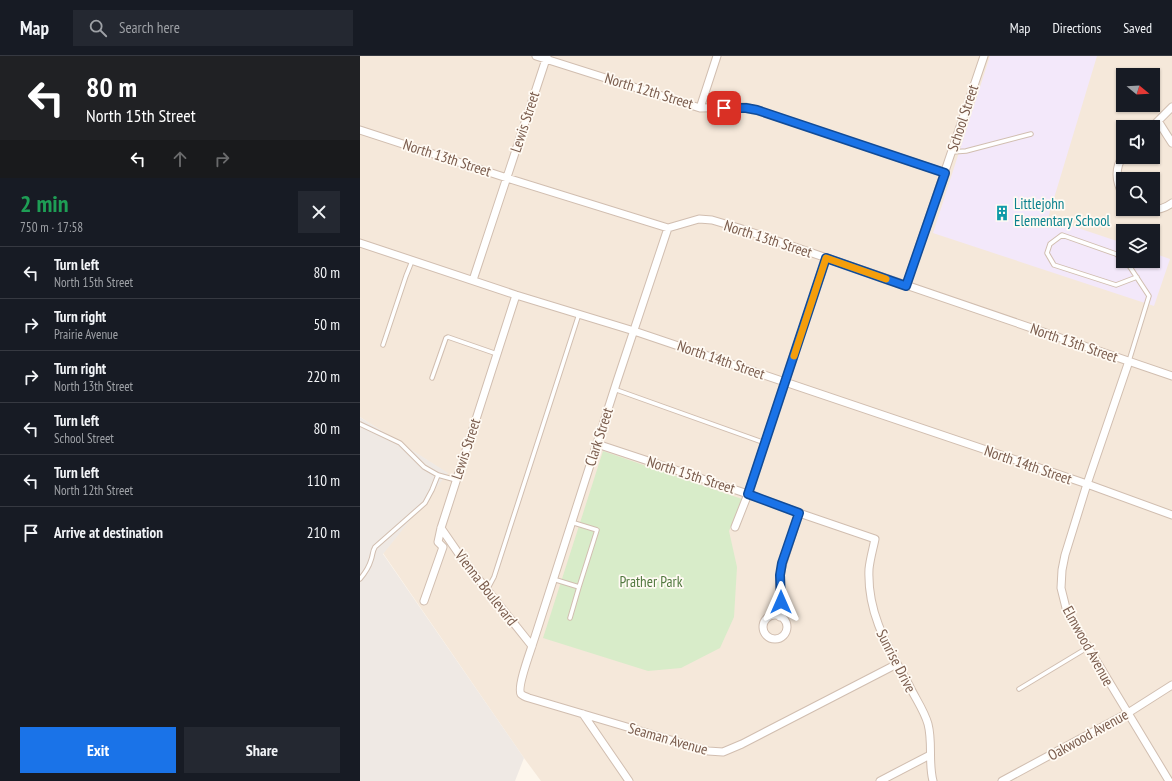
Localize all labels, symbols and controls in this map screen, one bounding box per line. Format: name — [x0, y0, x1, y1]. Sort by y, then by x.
search box — [73, 10, 353, 46]
text: Map — [20, 16, 49, 40]
icon: search — [87, 17, 109, 39]
text: Search here — [119, 18, 180, 37]
text: Map — [1010, 19, 1030, 37]
text: Directions — [1052, 19, 1101, 37]
text: Saved — [1123, 19, 1152, 37]
text: 80 m — [86, 68, 137, 105]
street label: North 12th Street — [603, 68, 696, 113]
north arrow — [1116, 68, 1160, 112]
map controls — [1116, 68, 1160, 268]
icon: left — [20, 72, 72, 124]
street label: School Street — [943, 82, 982, 154]
street label: Lewis Street — [506, 89, 543, 155]
pin — [707, 91, 741, 125]
icon: arrive — [713, 97, 735, 119]
text: North 15th Street — [86, 104, 196, 127]
button: sound — [1116, 120, 1160, 164]
street label: North 13th Street — [401, 134, 494, 181]
icon: left — [127, 148, 149, 170]
icon: ahead — [169, 148, 191, 170]
icon: right — [211, 148, 233, 170]
button: search — [1116, 172, 1160, 216]
text: 2 min — [20, 188, 68, 219]
button: close — [298, 191, 340, 233]
place label: Littlejohn Elementary School — [1014, 194, 1111, 230]
building icon: Littlejohn Elementary School — [993, 204, 1011, 222]
street label: North 13th Street — [722, 215, 815, 262]
text: 750 m · 17:58 — [20, 219, 83, 236]
button: layers — [1116, 224, 1160, 268]
text: Turn left — [54, 255, 99, 274]
icon: left — [20, 262, 42, 284]
text: 80 m — [314, 263, 340, 282]
text: North 15th Street — [54, 274, 133, 291]
text: Turn right — [54, 307, 106, 326]
icon: right — [20, 314, 42, 336]
text: 50 m — [314, 315, 340, 334]
street label: North 13th Street — [1028, 319, 1120, 366]
text: Prairie Avenue — [54, 326, 118, 343]
street label: North 14th Street — [675, 336, 767, 383]
text: Turn right — [54, 359, 106, 378]
icon: right — [20, 366, 42, 388]
text: 220 m — [307, 367, 340, 386]
text: North 13th Street — [54, 378, 133, 395]
street label: Clark Street — [580, 405, 617, 468]
text: Turn left — [54, 411, 99, 430]
street label: Lewis Street — [447, 416, 484, 482]
icon: left — [20, 418, 42, 440]
text: 80 m — [314, 419, 340, 438]
text: School Street — [54, 430, 114, 447]
street label: North 14th Street — [982, 441, 1074, 488]
street label: North 15th Street — [645, 451, 738, 498]
text: Turn left — [54, 463, 99, 482]
icon: left — [20, 470, 42, 492]
text: 110 m — [307, 471, 340, 490]
text: North 12th Street — [54, 482, 133, 499]
icon: arrive — [20, 522, 42, 544]
text: Arrive at destination — [54, 523, 163, 542]
text: 210 m — [307, 523, 340, 542]
street label: Vienna Boulevard — [450, 545, 522, 629]
park label: Prather Park — [620, 572, 683, 591]
position arrow — [760, 581, 802, 623]
street label: Elmwood Avenue — [1059, 602, 1118, 689]
street label: Sunrise Drive — [872, 626, 920, 696]
street label: Oakwood Avenue — [1044, 705, 1131, 764]
street label: Seaman Avenue — [626, 718, 710, 759]
button: Exit — [20, 727, 176, 773]
button: Share — [184, 727, 340, 773]

